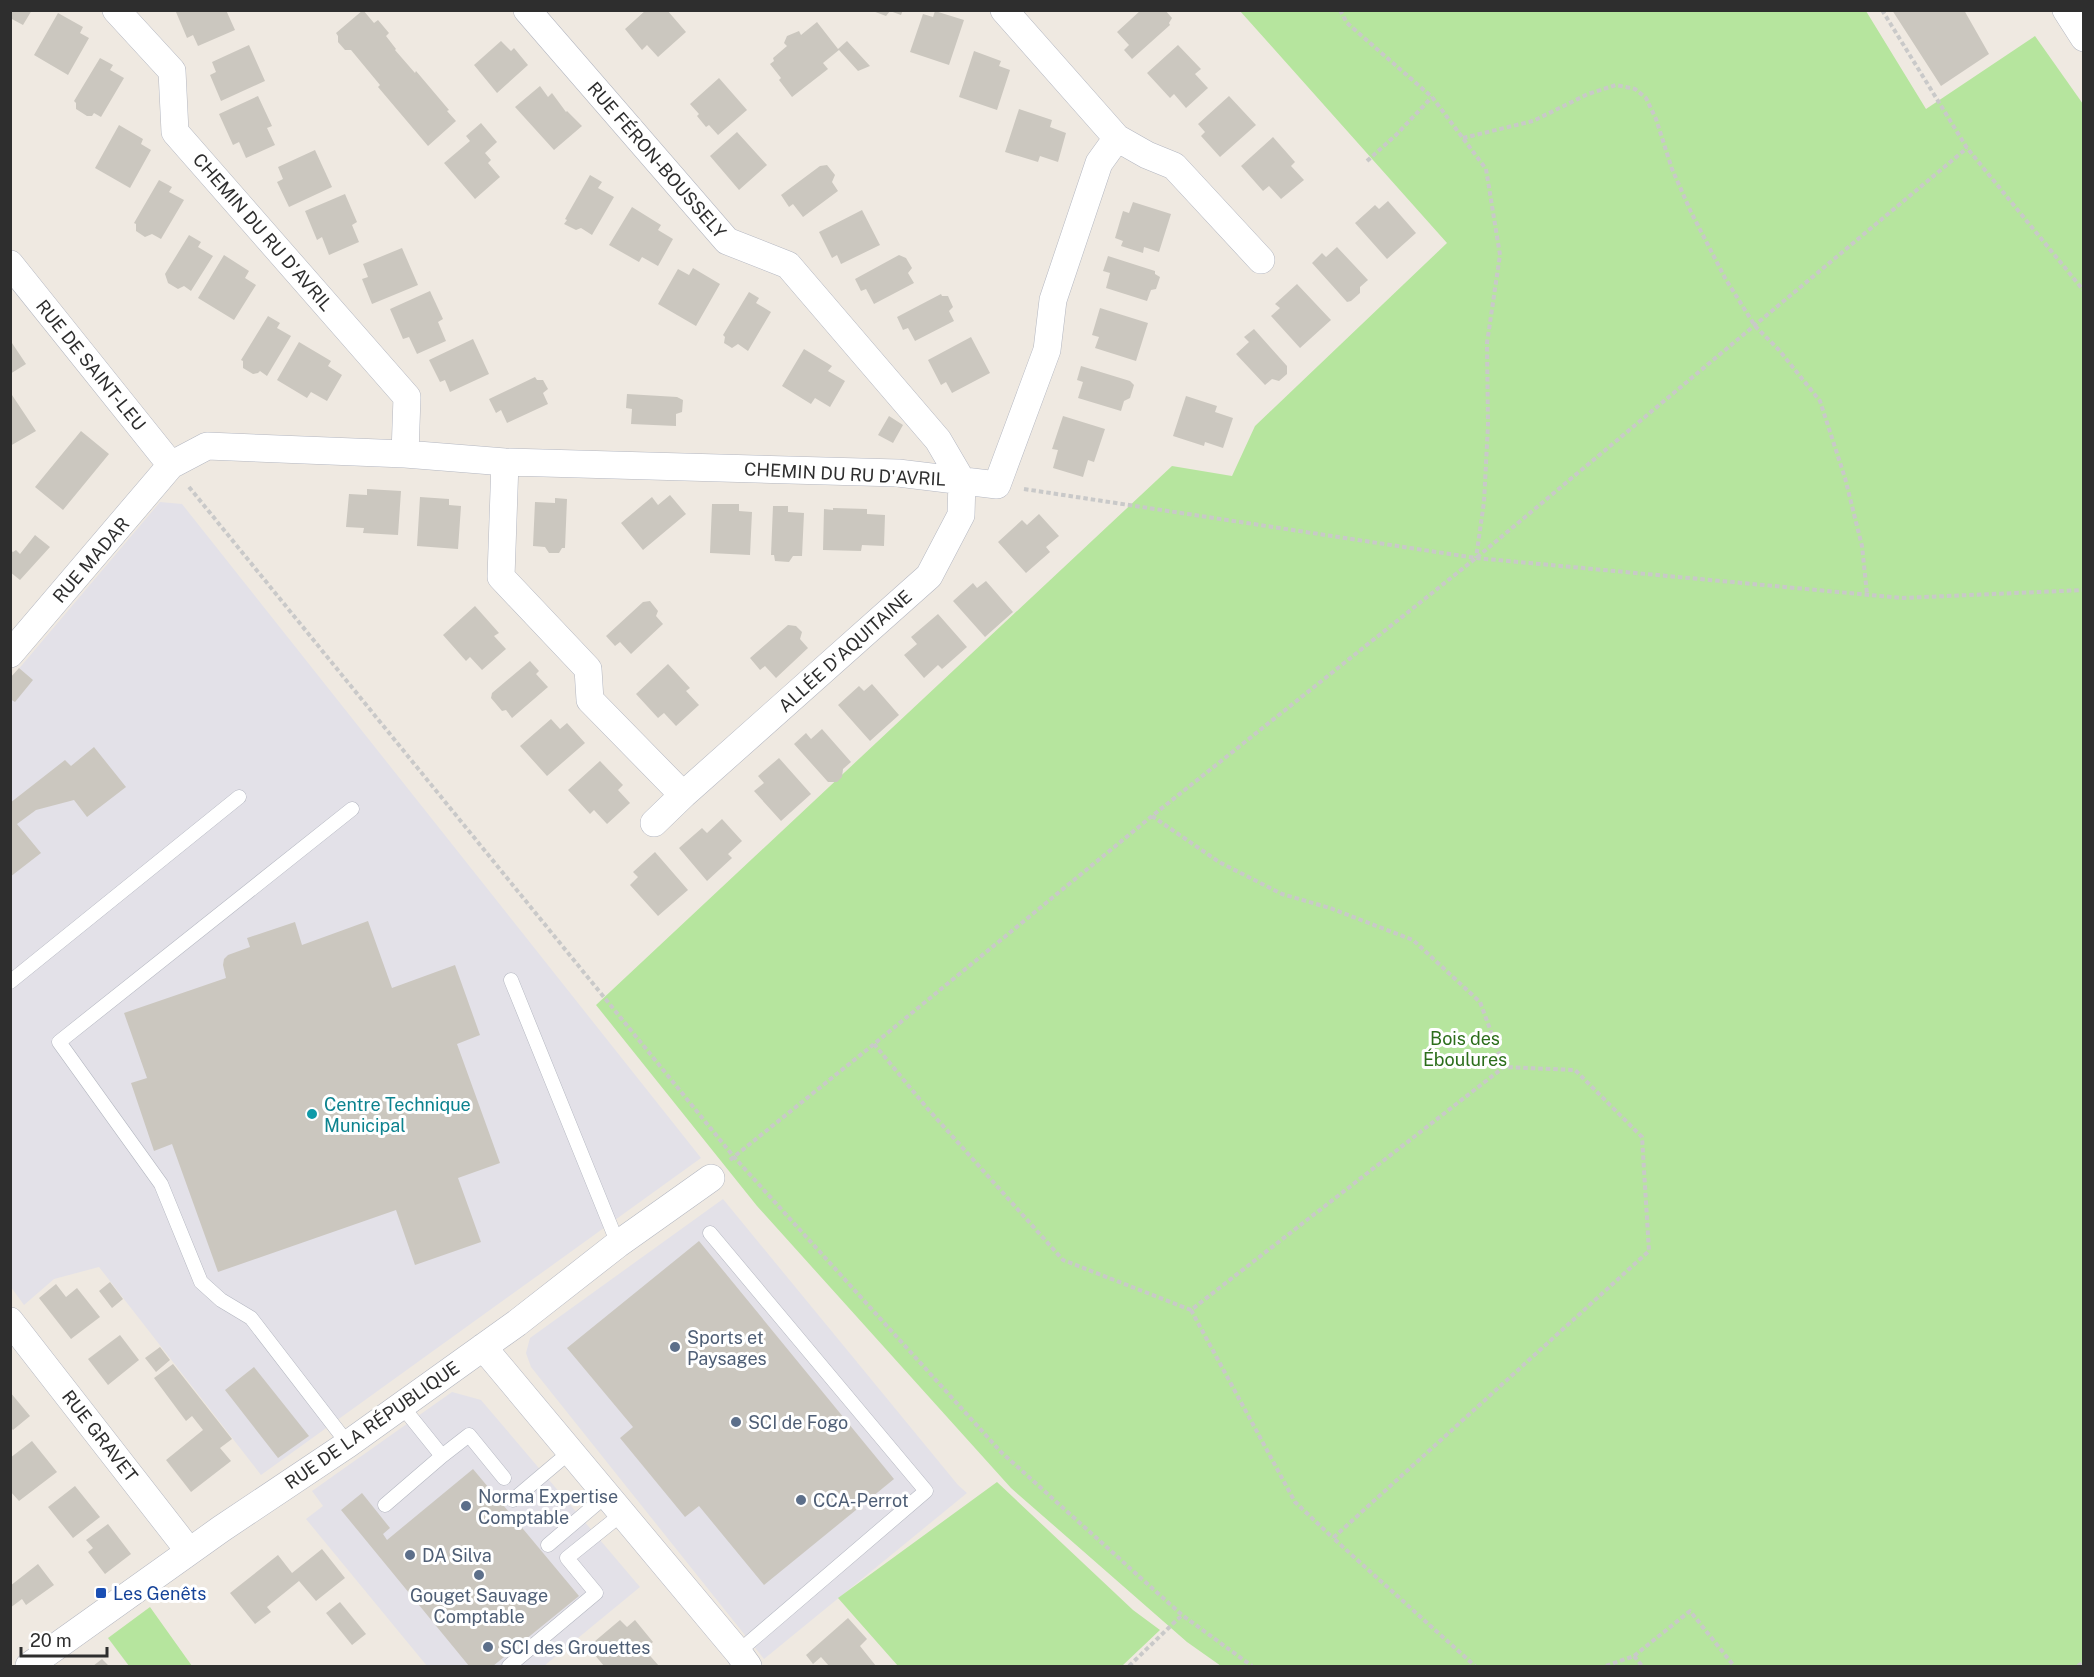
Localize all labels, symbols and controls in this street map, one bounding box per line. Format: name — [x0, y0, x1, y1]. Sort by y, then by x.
street label: RUE FÉRON-BOUSSELY — [583, 77, 731, 243]
street label: CHEMIN DU RU D'AVRIL — [189, 149, 337, 315]
street label: RUE DE SAINT-LEU — [32, 296, 150, 434]
street label: CHEMIN DU RU D'AVRIL — [743, 458, 947, 490]
street label: RUE MADAR — [48, 513, 134, 607]
street label: ALLÉE D'AQUITAINE — [773, 585, 916, 716]
park label: Bois des Éboulures — [1423, 1028, 1507, 1070]
place label: Centre Technique Municipal — [324, 1094, 471, 1136]
marker: Centre Technique Municipal — [305, 1107, 319, 1121]
place label: Sports et Paysages — [687, 1327, 767, 1369]
marker: Sports et Paysages — [668, 1340, 682, 1354]
street label: RUE DE LA RÉPUBLIQUE — [280, 1356, 463, 1493]
street label: RUE GRAVET — [58, 1386, 142, 1486]
place label: SCI de Fogo — [748, 1412, 848, 1433]
marker: SCI de Fogo — [729, 1415, 743, 1429]
place label: Norma Expertise Comptable — [478, 1486, 618, 1528]
place label: CCA-Perrot — [813, 1490, 909, 1511]
marker: CCA-Perrot — [794, 1493, 808, 1507]
marker: Norma Expertise Comptable — [459, 1499, 473, 1513]
place label: DA Silva — [422, 1545, 492, 1566]
marker: DA Silva — [403, 1548, 417, 1562]
marker: Gouget Sauvage Comptable — [472, 1568, 486, 1582]
place label: Les Genêts — [113, 1583, 206, 1604]
place label: Gouget Sauvage Comptable — [410, 1585, 548, 1627]
marker: Les Genêts — [94, 1586, 108, 1600]
scale bar — [21, 1620, 106, 1658]
text: 20 m — [30, 1630, 72, 1651]
place label: SCI des Grouettes — [500, 1637, 650, 1658]
marker: SCI des Grouettes — [481, 1640, 495, 1654]

